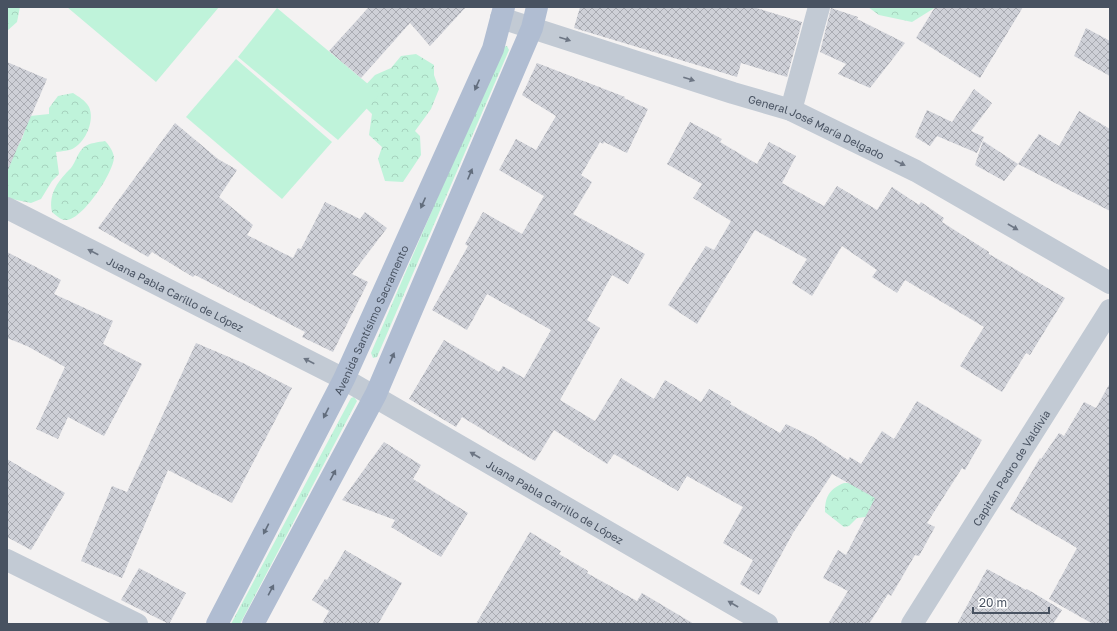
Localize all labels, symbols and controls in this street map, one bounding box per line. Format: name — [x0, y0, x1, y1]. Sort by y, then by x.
one-way arrow — [559, 36, 571, 42]
one-way arrow — [683, 76, 695, 82]
one-way arrow — [474, 79, 480, 90]
street label: General José María Delgado — [747, 91, 887, 161]
one-way arrow — [894, 160, 905, 166]
one-way arrow — [467, 168, 473, 180]
one-way arrow — [420, 197, 426, 209]
one-way arrow — [1007, 223, 1019, 230]
street label: Avenida Santísimo Sacramento — [331, 242, 410, 397]
one-way arrow — [88, 248, 99, 255]
street label: Juana Pabla Carillo de López — [105, 253, 247, 334]
one-way arrow — [388, 352, 395, 364]
one-way arrow — [303, 358, 315, 364]
street label: Capitán Pedro de Valdivia — [969, 407, 1052, 528]
one-way arrow — [323, 408, 329, 419]
one-way arrow — [469, 451, 481, 458]
street label: Juana Pabla Carrillo de López — [484, 457, 626, 546]
one-way arrow — [329, 469, 336, 481]
one-way arrow — [263, 523, 269, 535]
one-way arrow — [268, 584, 275, 595]
scale bar — [973, 589, 1049, 615]
text: 20 m — [979, 595, 1007, 610]
one-way arrow — [727, 601, 739, 608]

